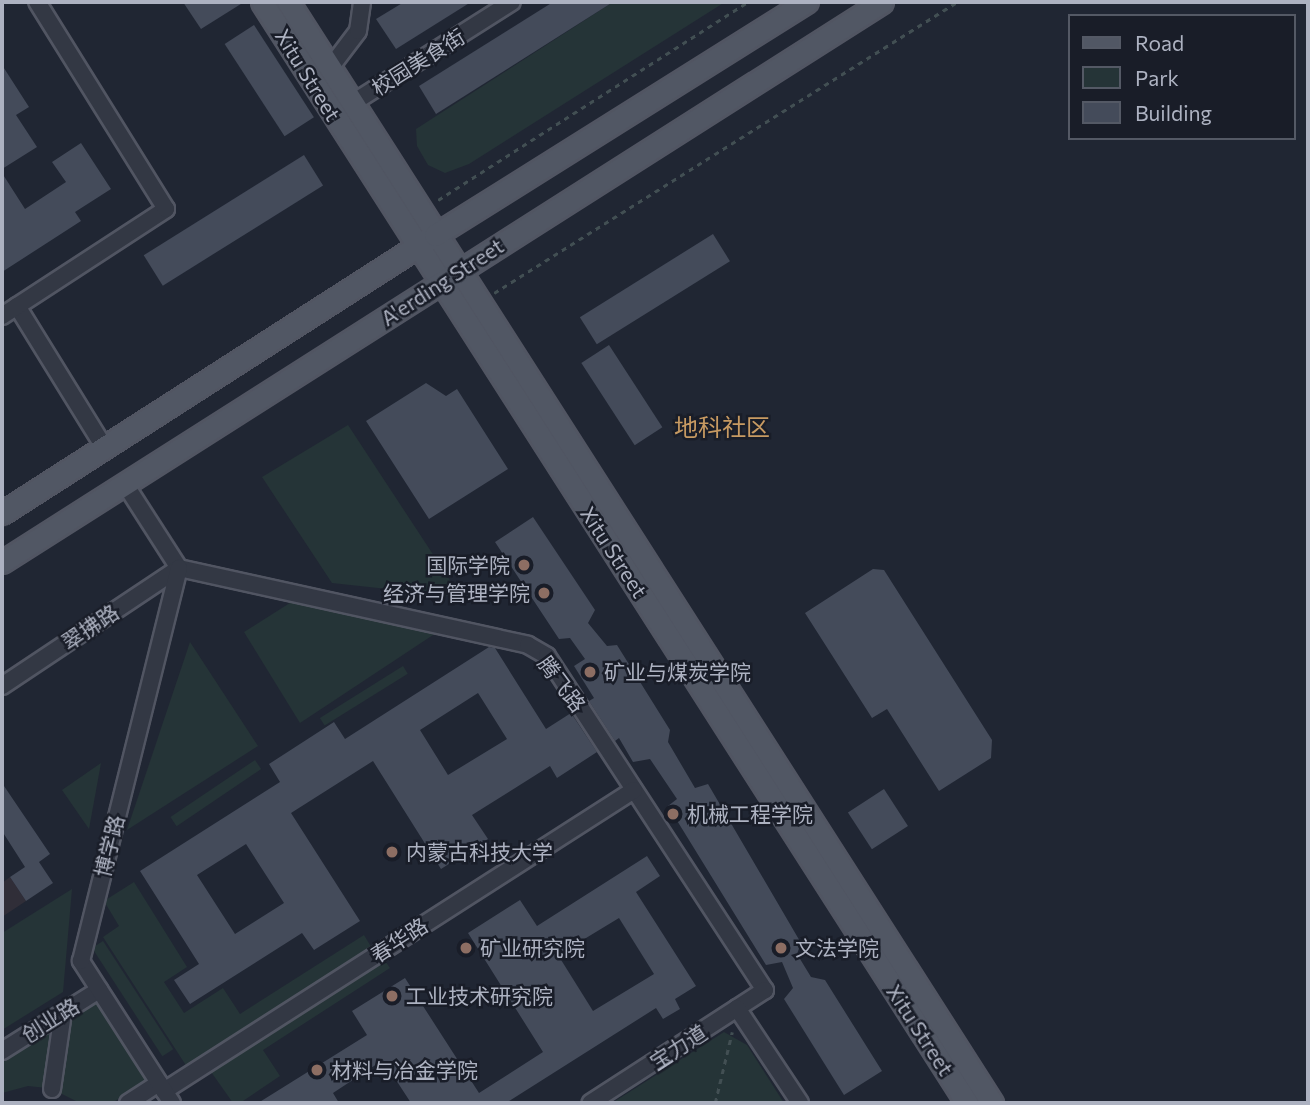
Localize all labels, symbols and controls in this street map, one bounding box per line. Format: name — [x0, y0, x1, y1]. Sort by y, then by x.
legend — [1068, 14, 1296, 140]
street label: 校园美食街 — [367, 23, 469, 101]
street label: Xitu Street — [270, 24, 346, 126]
text: Road — [1135, 30, 1184, 55]
text: Park — [1135, 65, 1179, 90]
text: Building — [1135, 100, 1212, 125]
street label: A'erding Street — [376, 233, 508, 331]
district label: 地科社区 — [674, 413, 770, 441]
street label: Xitu Street — [575, 502, 653, 602]
place label: 国际学院 — [426, 552, 510, 578]
marker: 国际学院 — [516, 557, 532, 573]
place label: 经济与管理学院 — [383, 580, 530, 606]
marker: 经济与管理学院 — [536, 585, 552, 601]
street label: 翠拂路 — [57, 599, 123, 655]
street label: 腾飞路 — [533, 651, 591, 717]
place label: 矿业与煤炭学院 — [604, 659, 751, 685]
marker: 矿业与煤炭学院 — [582, 664, 598, 680]
place label: 机械工程学院 — [687, 801, 813, 827]
marker: 机械工程学院 — [665, 806, 681, 822]
street label: 博学路 — [89, 812, 129, 880]
place label: 内蒙古科技大学 — [406, 839, 553, 865]
marker: 内蒙古科技大学 — [384, 844, 400, 860]
street label: 春华路 — [366, 912, 432, 968]
place label: 矿业研究院 — [480, 935, 585, 961]
place label: 文法学院 — [795, 935, 879, 961]
marker: 矿业研究院 — [458, 940, 474, 956]
marker: 文法学院 — [773, 940, 789, 956]
street label: Xitu Street — [881, 980, 959, 1080]
place label: 工业技术研究院 — [406, 983, 553, 1009]
marker: 工业技术研究院 — [384, 988, 400, 1004]
street label: 创业路 — [17, 993, 83, 1047]
street label: 宝力道 — [645, 1019, 711, 1075]
place label: 材料与冶金学院 — [331, 1057, 478, 1083]
marker: 材料与冶金学院 — [309, 1062, 325, 1078]

